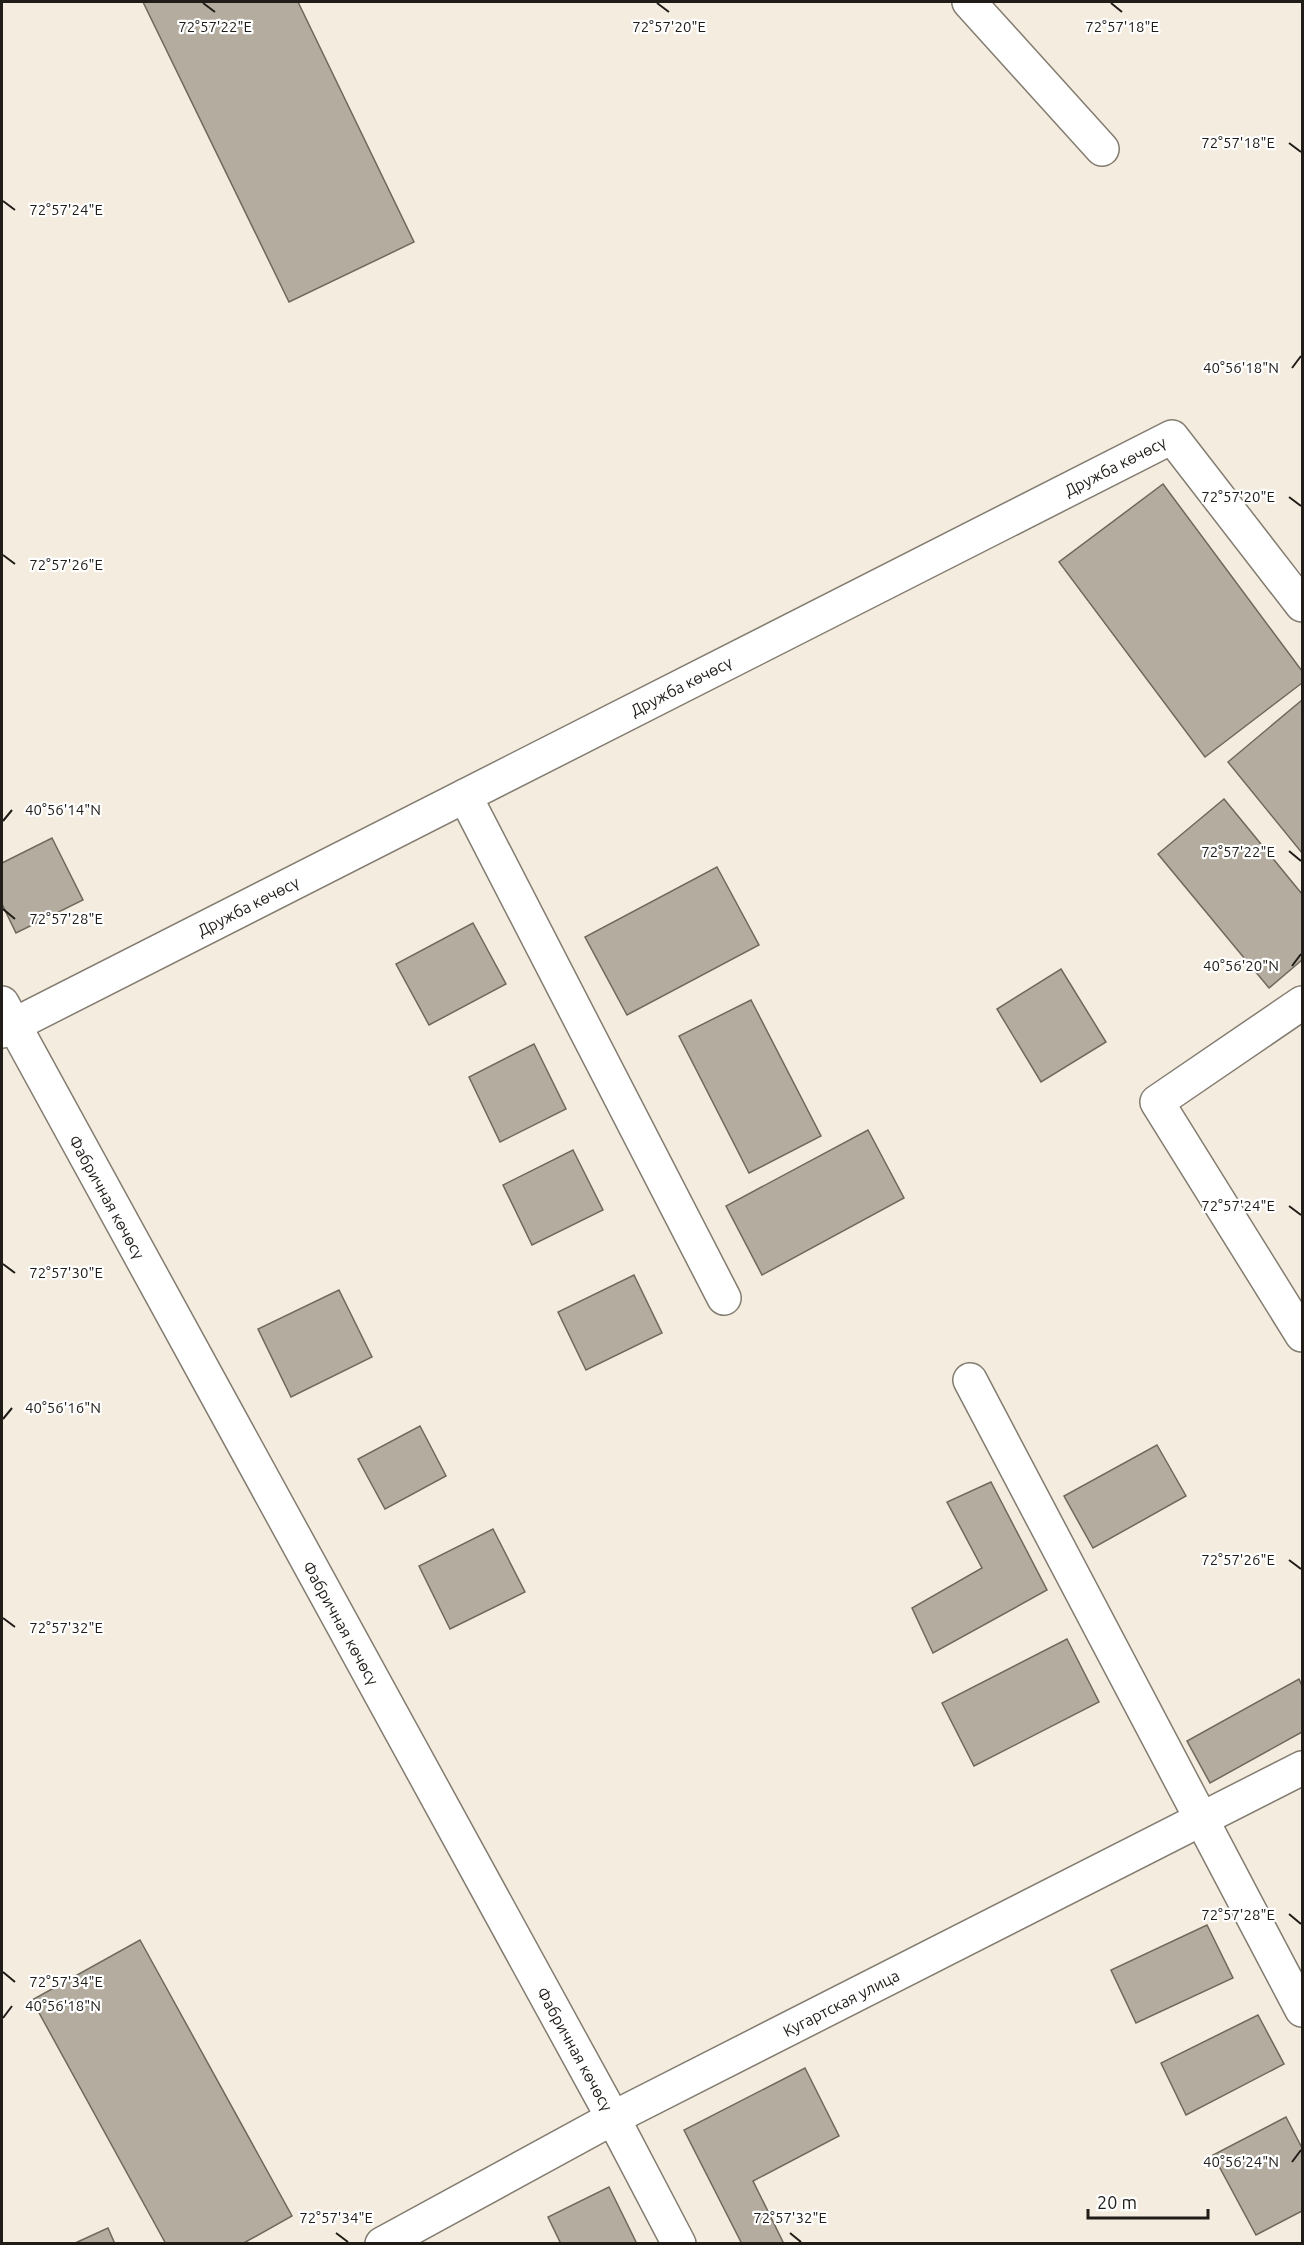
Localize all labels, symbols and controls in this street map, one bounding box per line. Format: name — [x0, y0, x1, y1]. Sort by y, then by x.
text: 72°57'22"E — [178, 18, 252, 35]
text: 72°57'20"E — [632, 18, 706, 35]
text: 72°57'18"E — [1085, 18, 1159, 35]
text: 72°57'18"E — [1201, 134, 1275, 151]
text: 72°57'24"E — [29, 201, 103, 218]
text: 40°56'18"N — [1203, 359, 1279, 376]
street label: Дружба көчөсү — [1061, 433, 1169, 499]
text: 72°57'20"E — [1201, 488, 1275, 505]
text: 72°57'26"E — [29, 556, 103, 573]
street label: Дружба көчөсү — [627, 653, 735, 719]
text: 40°56'14"N — [25, 801, 101, 818]
text: 72°57'22"E — [1201, 843, 1275, 860]
street label: Дружба көчөсү — [194, 873, 302, 939]
text: 72°57'28"E — [29, 910, 103, 927]
text: 40°56'20"N — [1203, 957, 1279, 974]
street label: Фабричная көчөсү — [65, 1132, 149, 1262]
text: 72°57'24"E — [1201, 1197, 1275, 1214]
text: 72°57'30"E — [29, 1264, 103, 1281]
text: 40°56'16"N — [25, 1399, 101, 1416]
text: 72°57'26"E — [1201, 1551, 1275, 1568]
street label: Фабричная көчөсү — [299, 1558, 383, 1688]
text: 72°57'32"E — [29, 1619, 103, 1636]
text: 72°57'28"E — [1201, 1906, 1275, 1923]
street label: Кугартская улица — [780, 1966, 902, 2040]
text: 72°57'34"E — [29, 1973, 103, 1990]
street label: Фабричная көчөсү — [533, 1984, 617, 2114]
text: 40°56'18"N — [25, 1997, 101, 2014]
text: 40°56'24"N — [1203, 2153, 1279, 2170]
scale bar — [1088, 2182, 1208, 2220]
text: 20 m — [1097, 2192, 1137, 2212]
text: 72°57'34"E — [299, 2209, 373, 2226]
text: 72°57'32"E — [753, 2209, 827, 2226]

